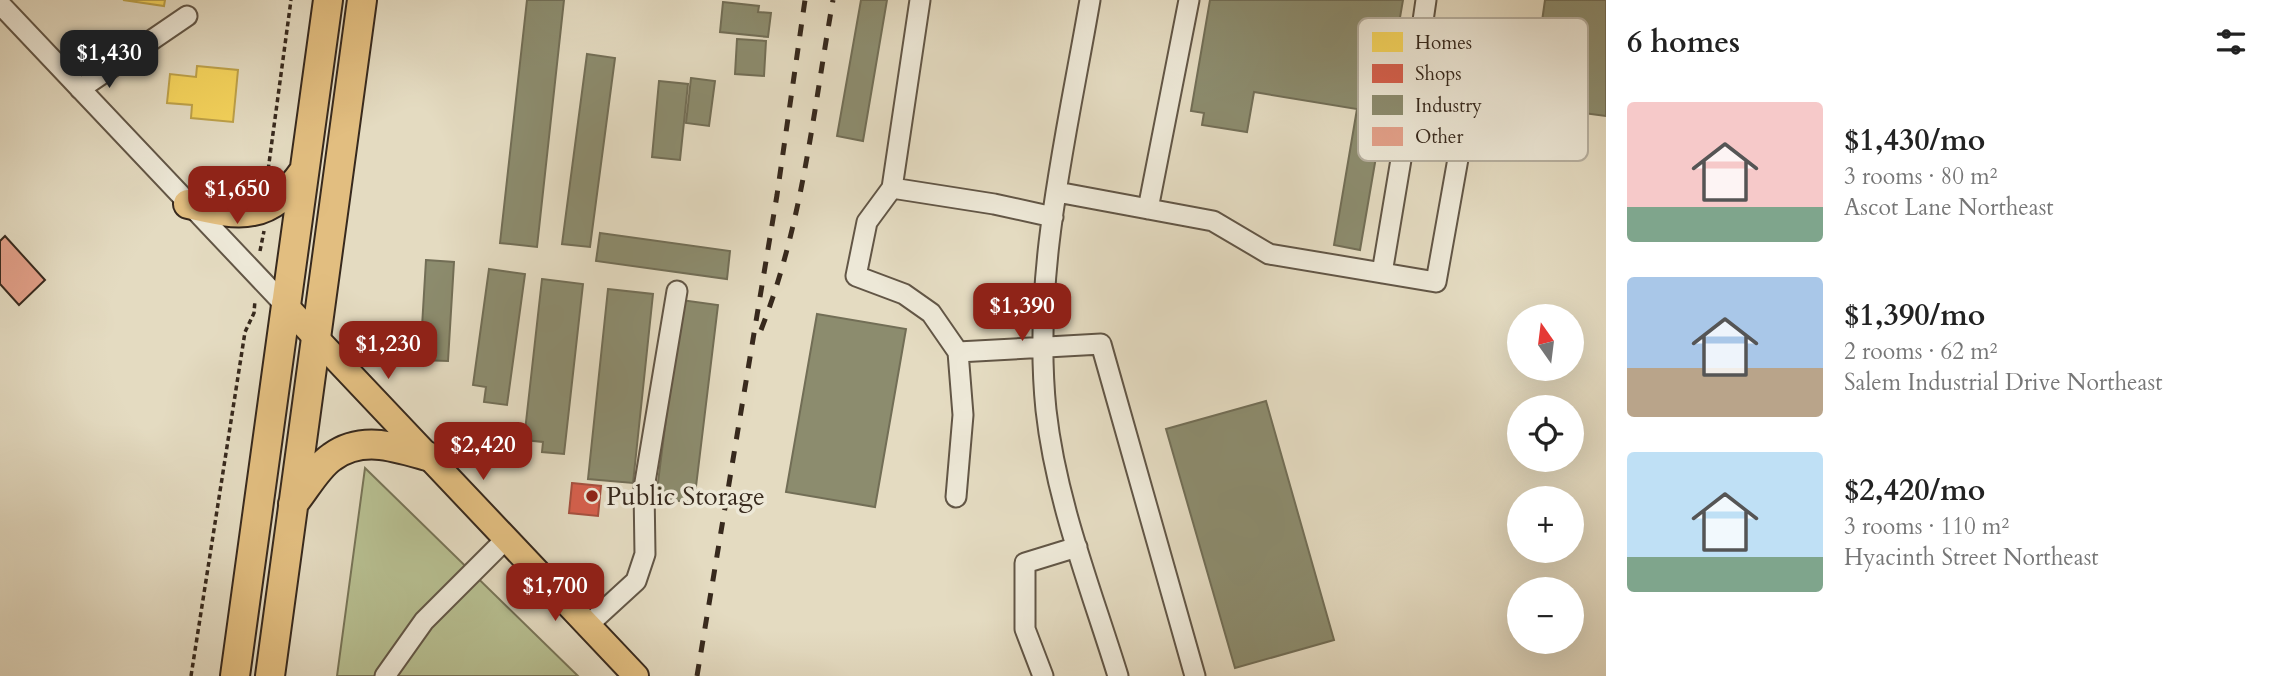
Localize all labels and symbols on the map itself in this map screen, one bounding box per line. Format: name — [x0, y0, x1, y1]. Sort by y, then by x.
legend — [1358, 18, 1588, 161]
text: Homes — [1415, 30, 1472, 56]
pin: $1,430 — [52, 31, 166, 90]
text: Shops — [1415, 61, 1462, 87]
text: Industry — [1415, 93, 1482, 119]
text: Other — [1415, 124, 1463, 150]
pin: $1,650 — [180, 166, 294, 226]
pin: $1,390 — [965, 284, 1079, 343]
north arrow — [1507, 304, 1584, 382]
pin: $1,230 — [331, 322, 445, 381]
pin: $2,420 — [426, 422, 540, 482]
place label: Public Storage — [606, 479, 765, 514]
marker: Public Storage — [584, 488, 600, 504]
pin: $1,700 — [498, 564, 612, 623]

